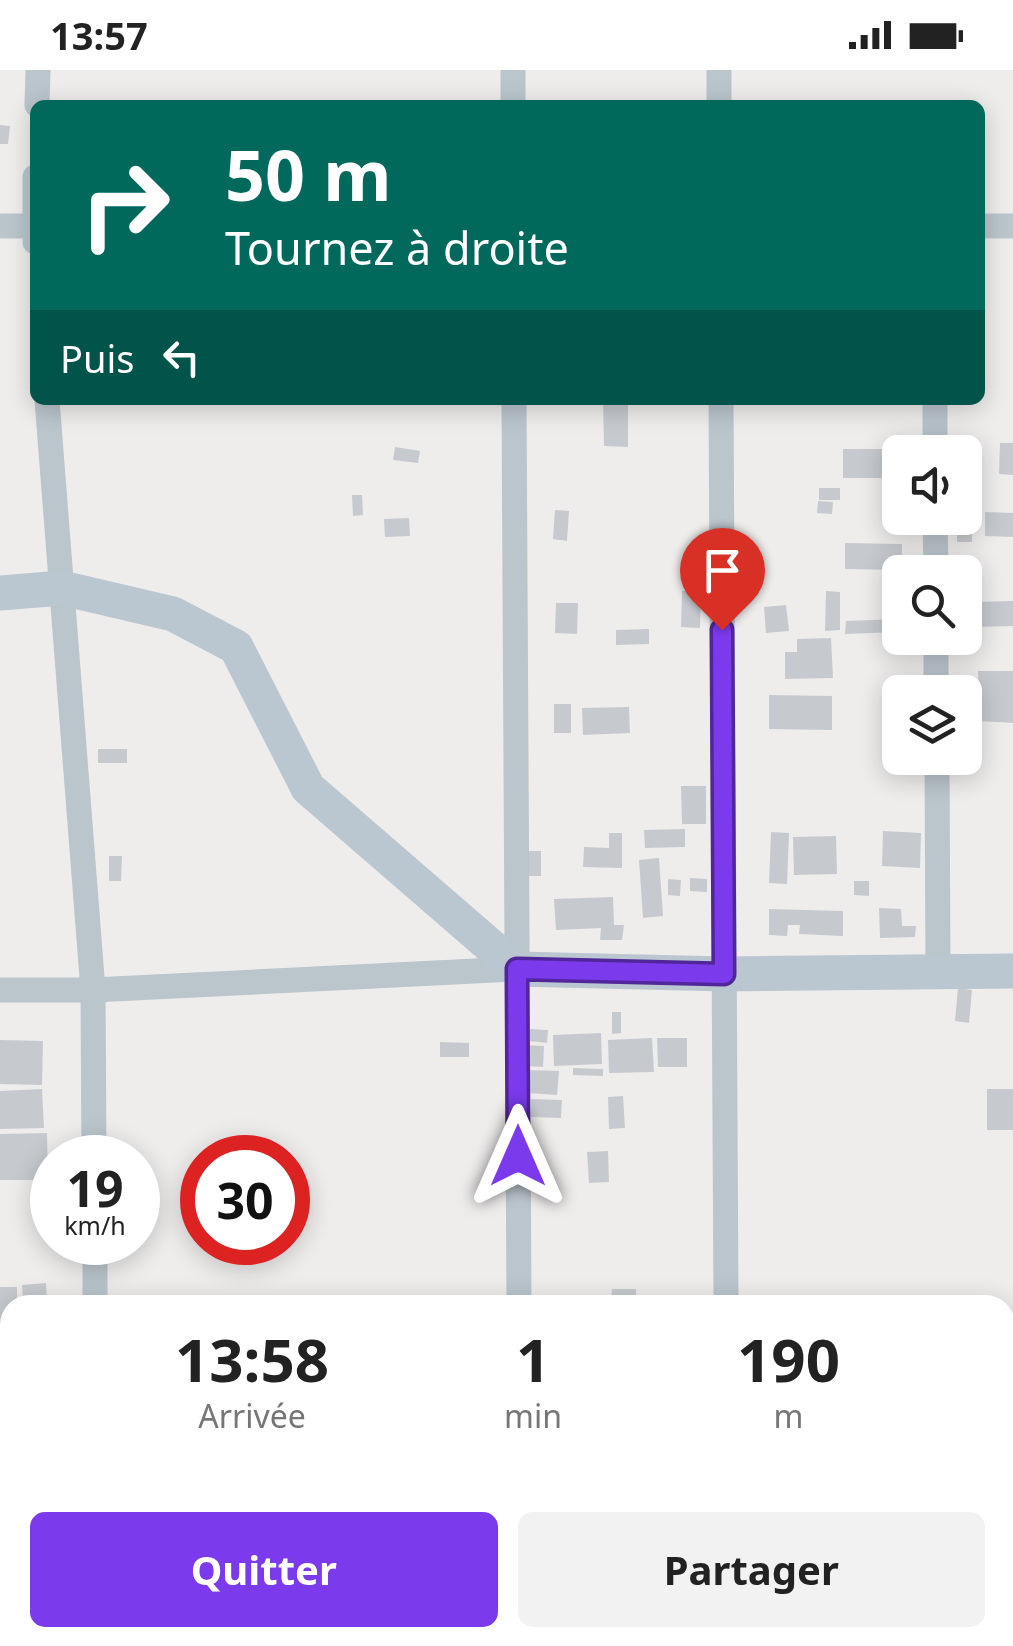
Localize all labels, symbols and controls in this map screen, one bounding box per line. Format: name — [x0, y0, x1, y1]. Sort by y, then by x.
text: 13:57 — [50, 9, 148, 61]
text: 50 m — [225, 126, 392, 222]
icon: right — [60, 140, 190, 270]
text: Tournez à droite — [225, 217, 569, 278]
icon: left — [154, 330, 209, 385]
text: Puis — [60, 332, 134, 384]
map controls — [882, 435, 982, 775]
button: sound — [882, 435, 982, 535]
pin — [680, 528, 765, 631]
icon: arrive — [695, 543, 750, 598]
button: search — [882, 555, 982, 655]
button: layers — [882, 675, 982, 775]
position arrow — [466, 1104, 570, 1208]
speed limit sign: 30 — [180, 1135, 310, 1265]
text: 19 — [66, 1154, 124, 1222]
text: km/h — [64, 1208, 126, 1242]
text: 13:58 — [175, 1318, 329, 1400]
text: 1 — [516, 1318, 550, 1400]
text: 190 — [737, 1318, 840, 1400]
text: Arrivée — [198, 1394, 306, 1437]
text: min — [504, 1394, 562, 1437]
text: m — [774, 1394, 803, 1437]
button: Quitter — [30, 1512, 498, 1627]
button: Partager — [518, 1512, 985, 1627]

